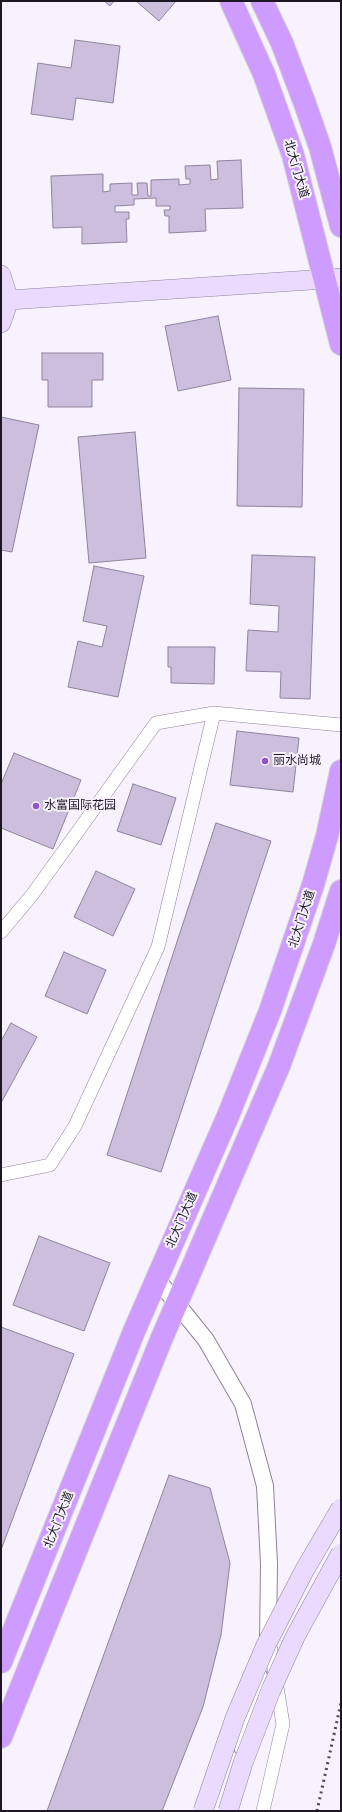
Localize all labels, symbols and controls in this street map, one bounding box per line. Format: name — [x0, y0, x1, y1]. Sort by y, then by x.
street label: 北大门大道 — [281, 138, 311, 200]
place label: 丽水尚城 — [273, 754, 321, 768]
marker: 丽水尚城 — [260, 756, 270, 766]
place label: 水富国际花园 — [44, 799, 116, 813]
marker: 水富国际花园 — [31, 801, 41, 811]
street label: 北大门大道 — [286, 888, 318, 950]
street label: 北大门大道 — [163, 1190, 201, 1250]
street label: 北大门大道 — [41, 1489, 77, 1551]

